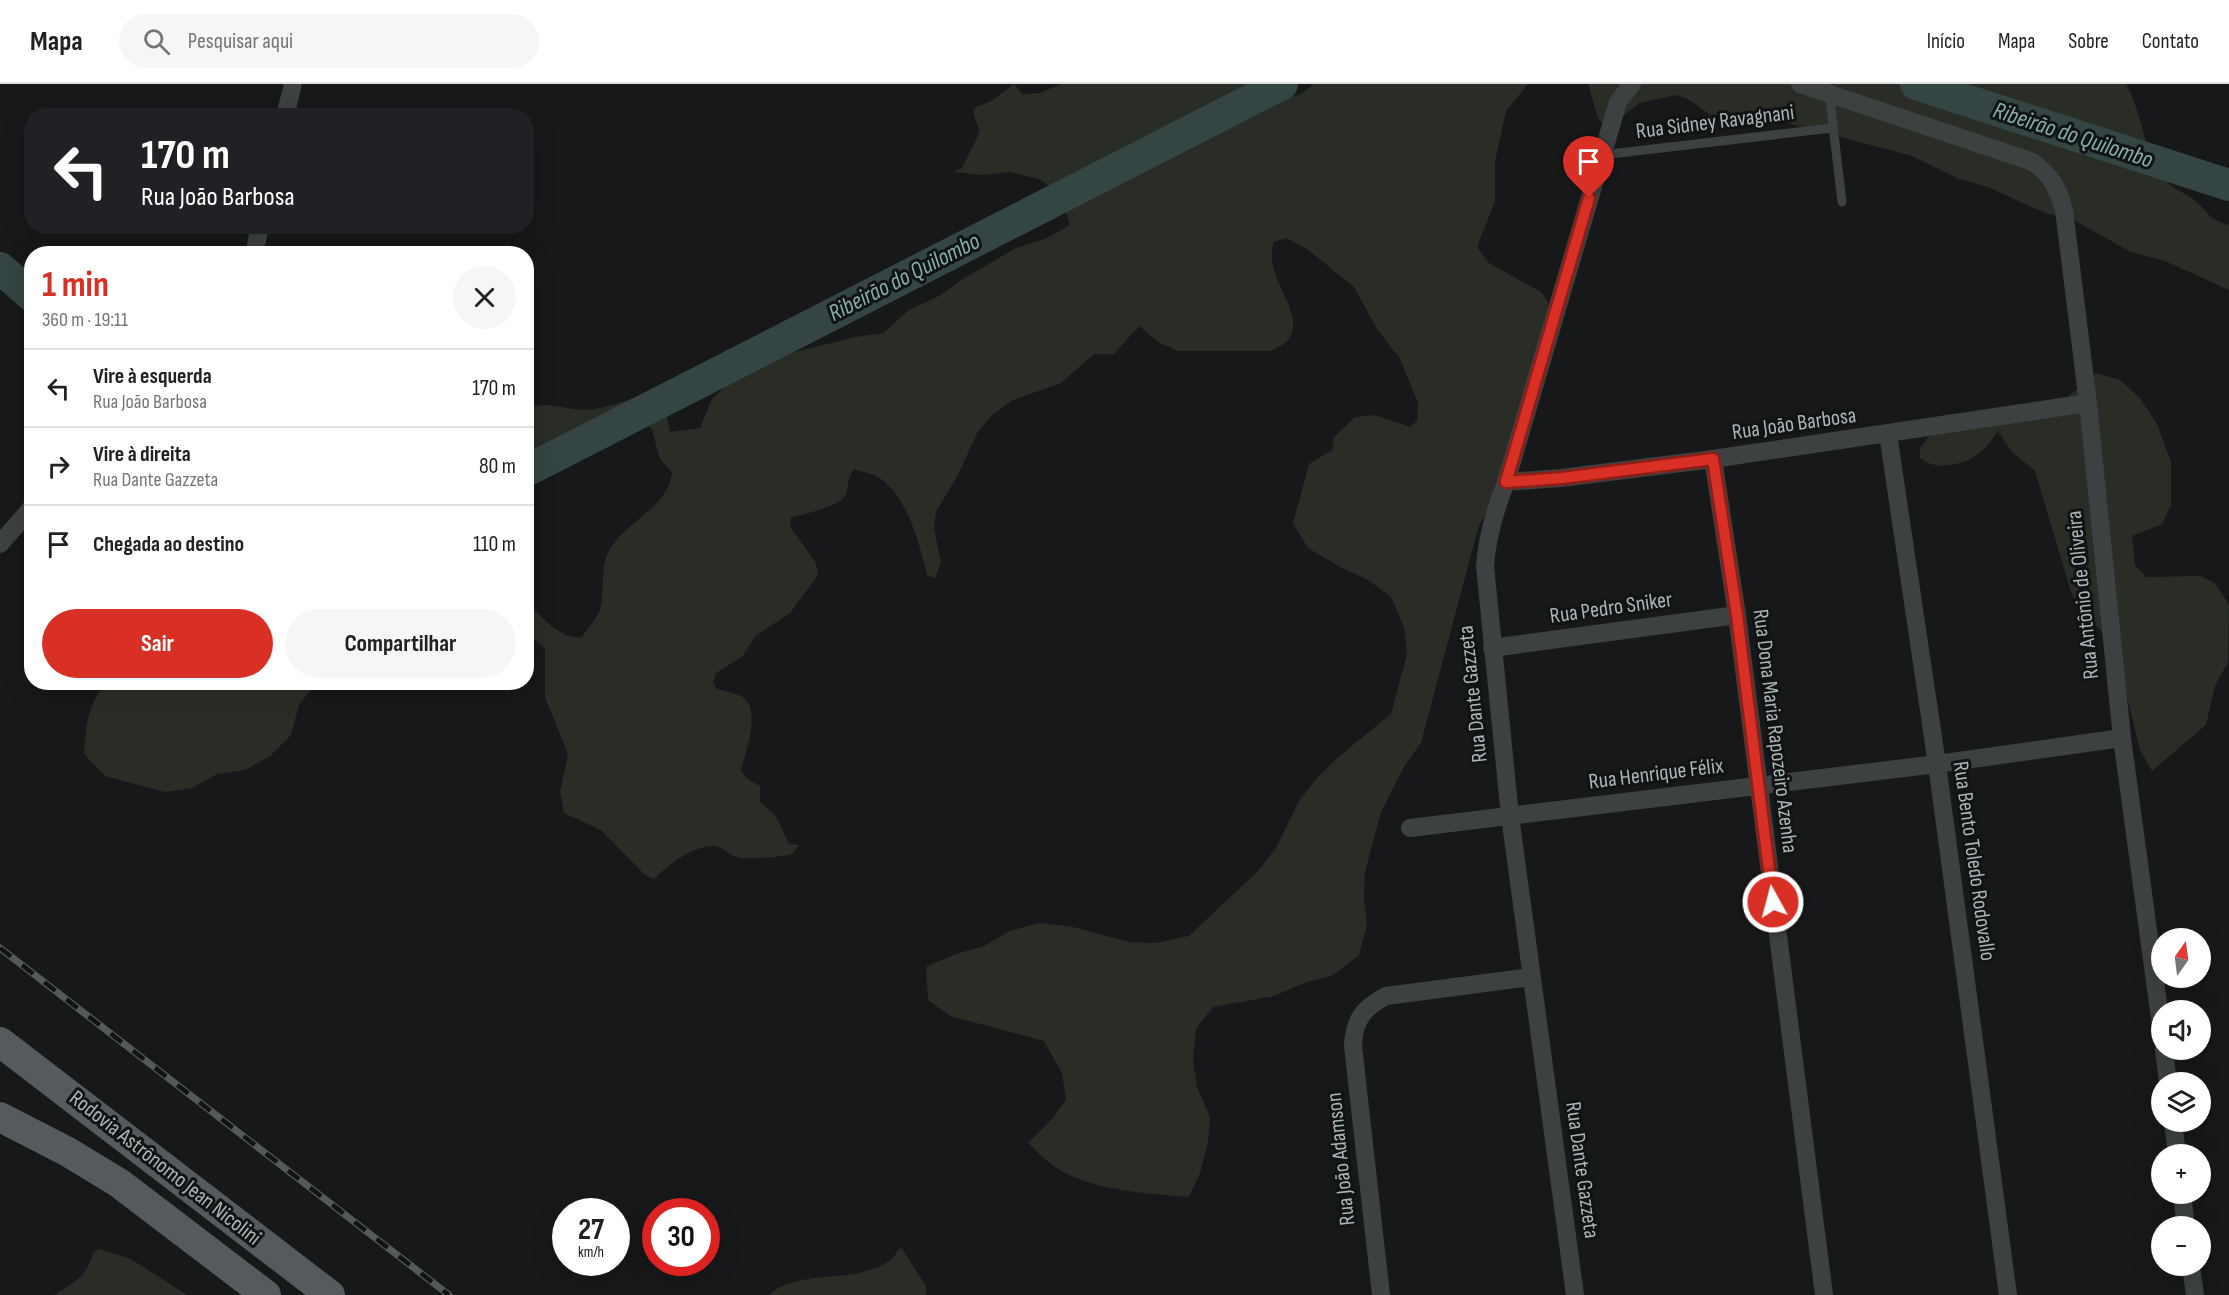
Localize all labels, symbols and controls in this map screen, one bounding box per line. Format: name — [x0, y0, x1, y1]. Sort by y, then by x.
search box — [119, 14, 539, 68]
text: Mapa — [30, 25, 83, 58]
icon: search — [140, 25, 173, 58]
text: Pesquisar aqui — [188, 28, 293, 55]
text: Início — [1927, 29, 1965, 54]
text: Mapa — [1998, 29, 2035, 54]
text: Sobre — [2068, 29, 2109, 54]
text: Contato — [2142, 29, 2199, 54]
water label: Ribeirão do Quilombo — [1990, 96, 2157, 175]
street label: Rua Sidney Ravagnani — [1634, 99, 1796, 145]
text: 170 m — [141, 130, 230, 181]
icon: left — [42, 132, 120, 210]
pin — [1563, 136, 1614, 198]
icon: arrive — [1572, 145, 1605, 178]
text: Rua João Barbosa — [141, 181, 295, 213]
water label: Ribeirão do Quilombo — [823, 226, 985, 328]
text: 1 min — [42, 264, 109, 307]
button: close — [453, 266, 516, 329]
text: 360 m · 19:11 — [42, 308, 128, 332]
text: Vire à esquerda — [93, 363, 212, 390]
icon: left — [42, 372, 75, 405]
text: 170 m — [472, 375, 516, 402]
text: Rua João Barbosa — [93, 390, 207, 414]
street label: Rua João Barbosa — [1730, 402, 1858, 446]
text: Vire à direita — [93, 441, 191, 468]
icon: right — [42, 450, 75, 483]
text: 80 m — [479, 453, 516, 480]
text: Rua Dante Gazzeta — [93, 468, 218, 492]
street label: Rua Antônio de Oliveira — [2061, 509, 2105, 681]
icon: arrive — [42, 528, 75, 561]
text: Chegada ao destino — [93, 531, 244, 558]
text: 110 m — [473, 531, 516, 558]
street label: Rua Pedro Sniker — [1548, 586, 1674, 630]
street label: Rua Dona Maria Rapozeiro Azenha — [1747, 608, 1803, 854]
button: Sair — [42, 609, 273, 678]
button: Compartilhar — [285, 609, 516, 678]
street label: Rua Dante Gazzeta — [1452, 624, 1494, 764]
street label: Rua Henrique Félix — [1587, 752, 1726, 796]
street label: Rua Bento Toledo Rodovallo — [1947, 760, 2001, 962]
position arrow — [1741, 870, 1805, 934]
north arrow — [2151, 928, 2211, 988]
map controls — [2151, 928, 2211, 1276]
button: sound — [2151, 1000, 2211, 1060]
button: layers — [2151, 1072, 2211, 1132]
street label: Rodovia Astrônomo Jean Nicolini — [64, 1085, 266, 1251]
street label: Rua João Adamson — [1321, 1091, 1361, 1227]
street label: Rua Dante Gazzeta — [1559, 1100, 1605, 1240]
button: + — [2151, 1144, 2211, 1204]
speed limit sign: 30 — [642, 1198, 720, 1276]
text: 27 — [578, 1212, 604, 1248]
button: − — [2151, 1216, 2211, 1276]
text: km/h — [578, 1243, 604, 1262]

